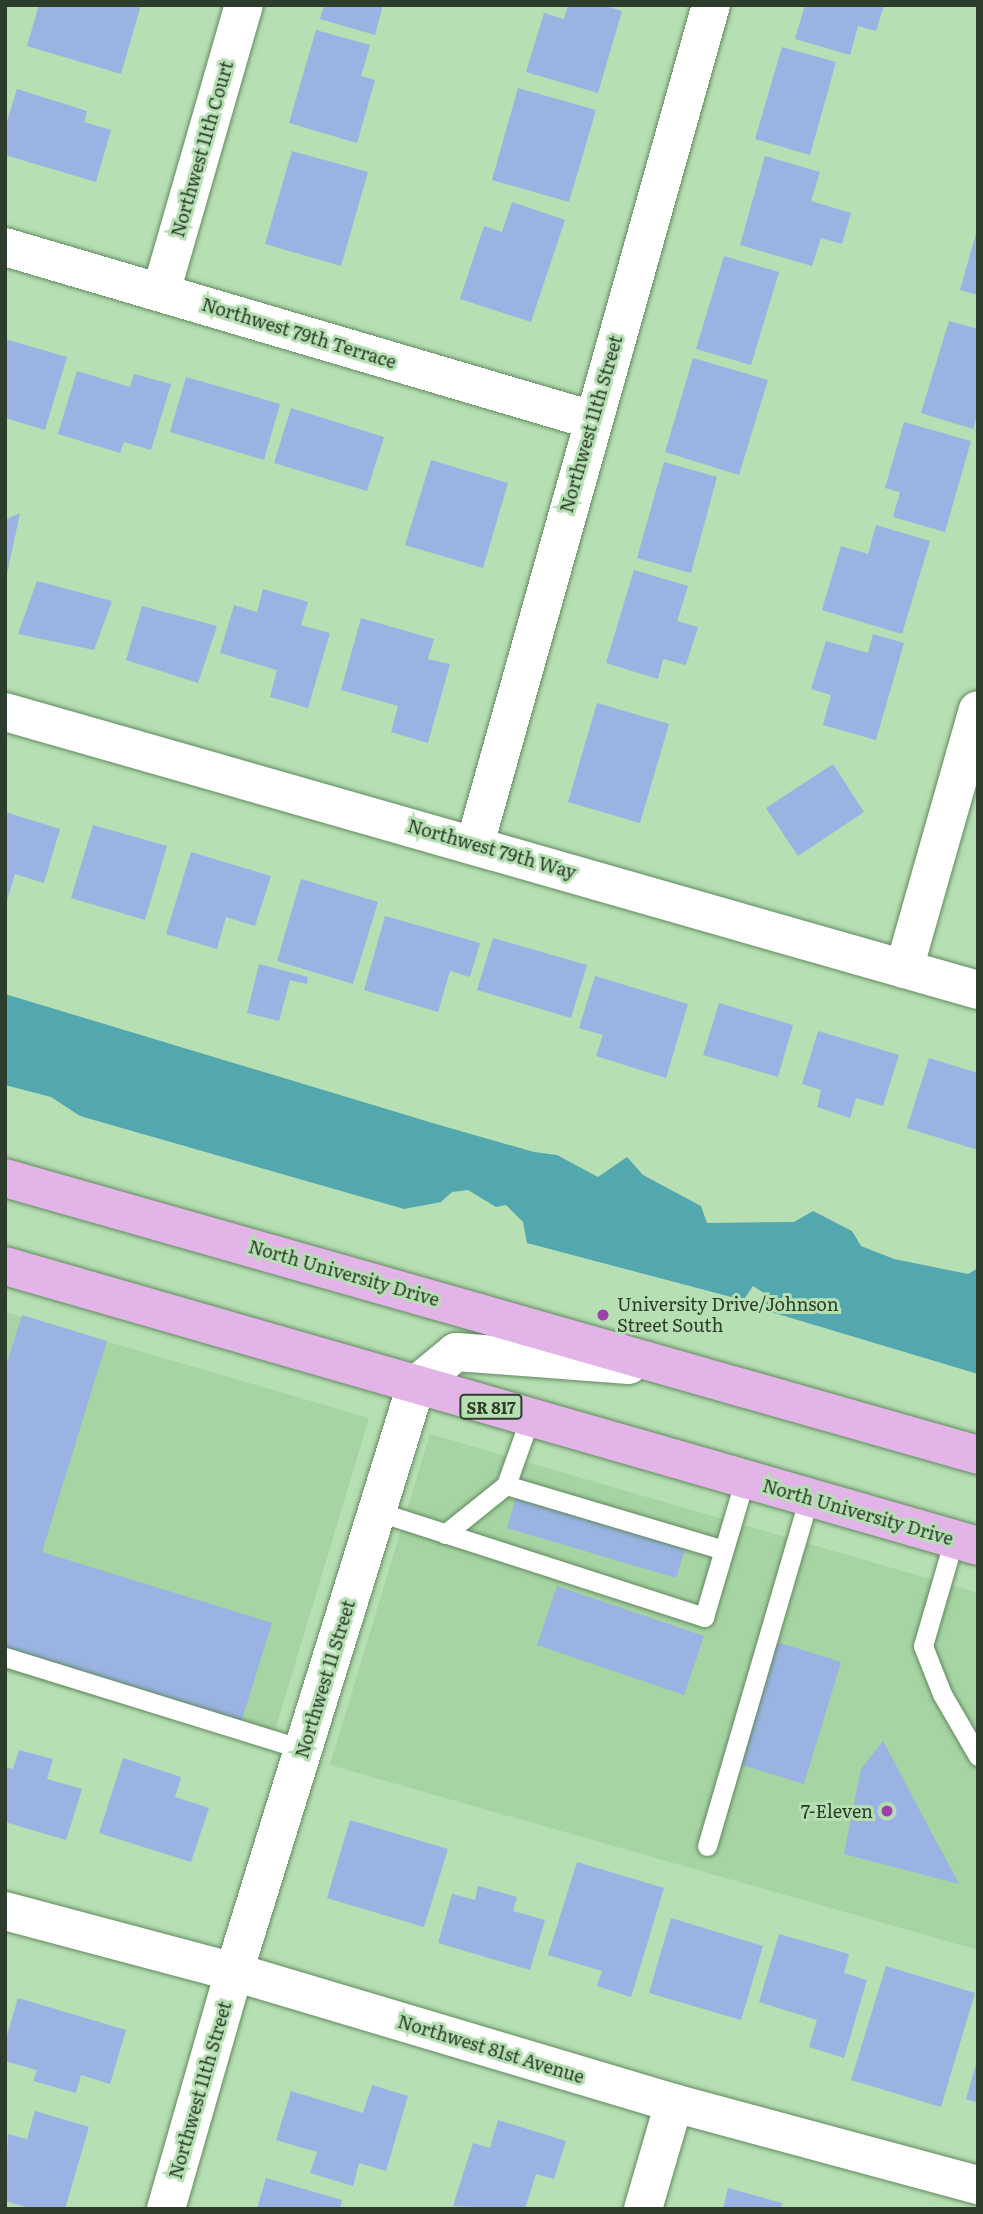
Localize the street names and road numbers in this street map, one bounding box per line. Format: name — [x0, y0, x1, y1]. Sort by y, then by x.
street label: Northwest 11th Court — [166, 58, 238, 240]
street label: Northwest 79th Terrace — [199, 293, 399, 373]
street label: Northwest 11th Street — [555, 333, 627, 515]
street label: Northwest 79th Way — [405, 815, 579, 883]
street label: North University Drive — [246, 1235, 442, 1311]
road number: SR 817 — [458, 1394, 524, 1420]
street label: North University Drive — [760, 1474, 956, 1550]
street label: Northwest 11 Street — [291, 1597, 359, 1761]
street label: Northwest 11th Street — [164, 1999, 236, 2181]
street label: Northwest 81st Avenue — [395, 2010, 587, 2088]

